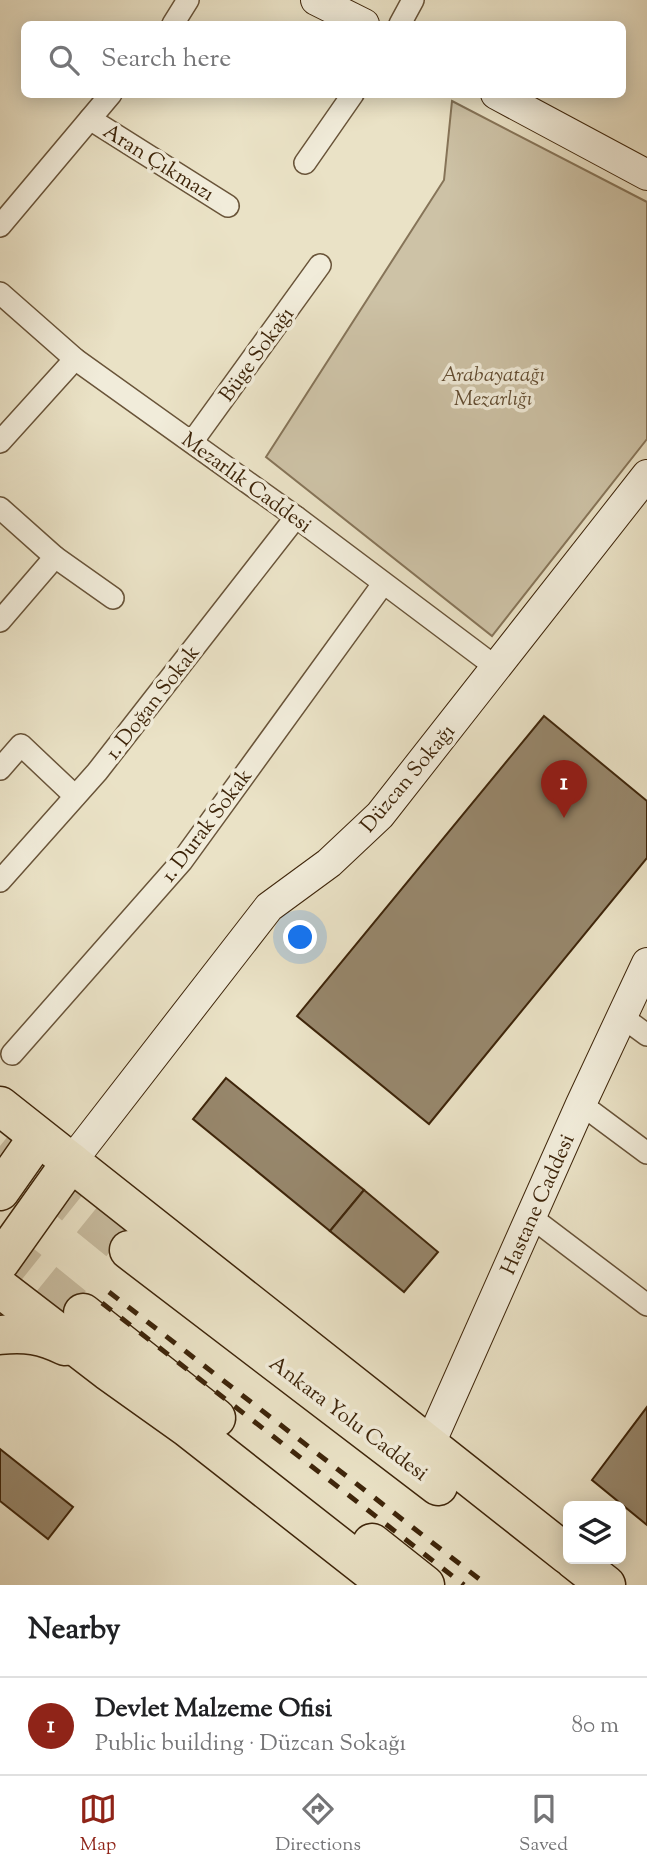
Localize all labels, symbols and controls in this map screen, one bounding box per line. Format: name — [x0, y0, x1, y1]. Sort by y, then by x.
search box — [21, 21, 626, 98]
icon: search — [45, 41, 83, 79]
text: Search here — [101, 41, 231, 78]
street label: Aran Çıkmazı — [97, 118, 219, 210]
street label: Büge Sokağı — [213, 302, 302, 409]
park label: Arabayatağı Mezarlığı — [441, 361, 545, 415]
street label: Mezarlık Caddesi — [174, 426, 317, 541]
street label: 1. Doğan Sokak — [99, 639, 208, 767]
street label: Düzcan Sokağı — [354, 718, 463, 840]
pin: 1 — [541, 760, 587, 818]
street label: 1. Durak Sokak — [155, 763, 261, 889]
your location — [283, 920, 317, 954]
street label: Hastane Caddesi — [494, 1130, 583, 1280]
street label: Ankara Yolu Caddesi — [262, 1350, 434, 1489]
map controls — [563, 1501, 626, 1564]
button: layers — [563, 1501, 626, 1564]
text: Nearby — [28, 1609, 120, 1652]
text: Devlet Malzeme Ofisi — [95, 1691, 332, 1728]
text: 1 — [47, 1710, 55, 1743]
text: 80 m — [571, 1710, 619, 1743]
text: Public building · Düzcan Sokağı — [95, 1728, 406, 1761]
tab: Map — [79, 1790, 117, 1859]
tab: Directions — [275, 1790, 361, 1859]
tab: Saved — [519, 1790, 568, 1859]

